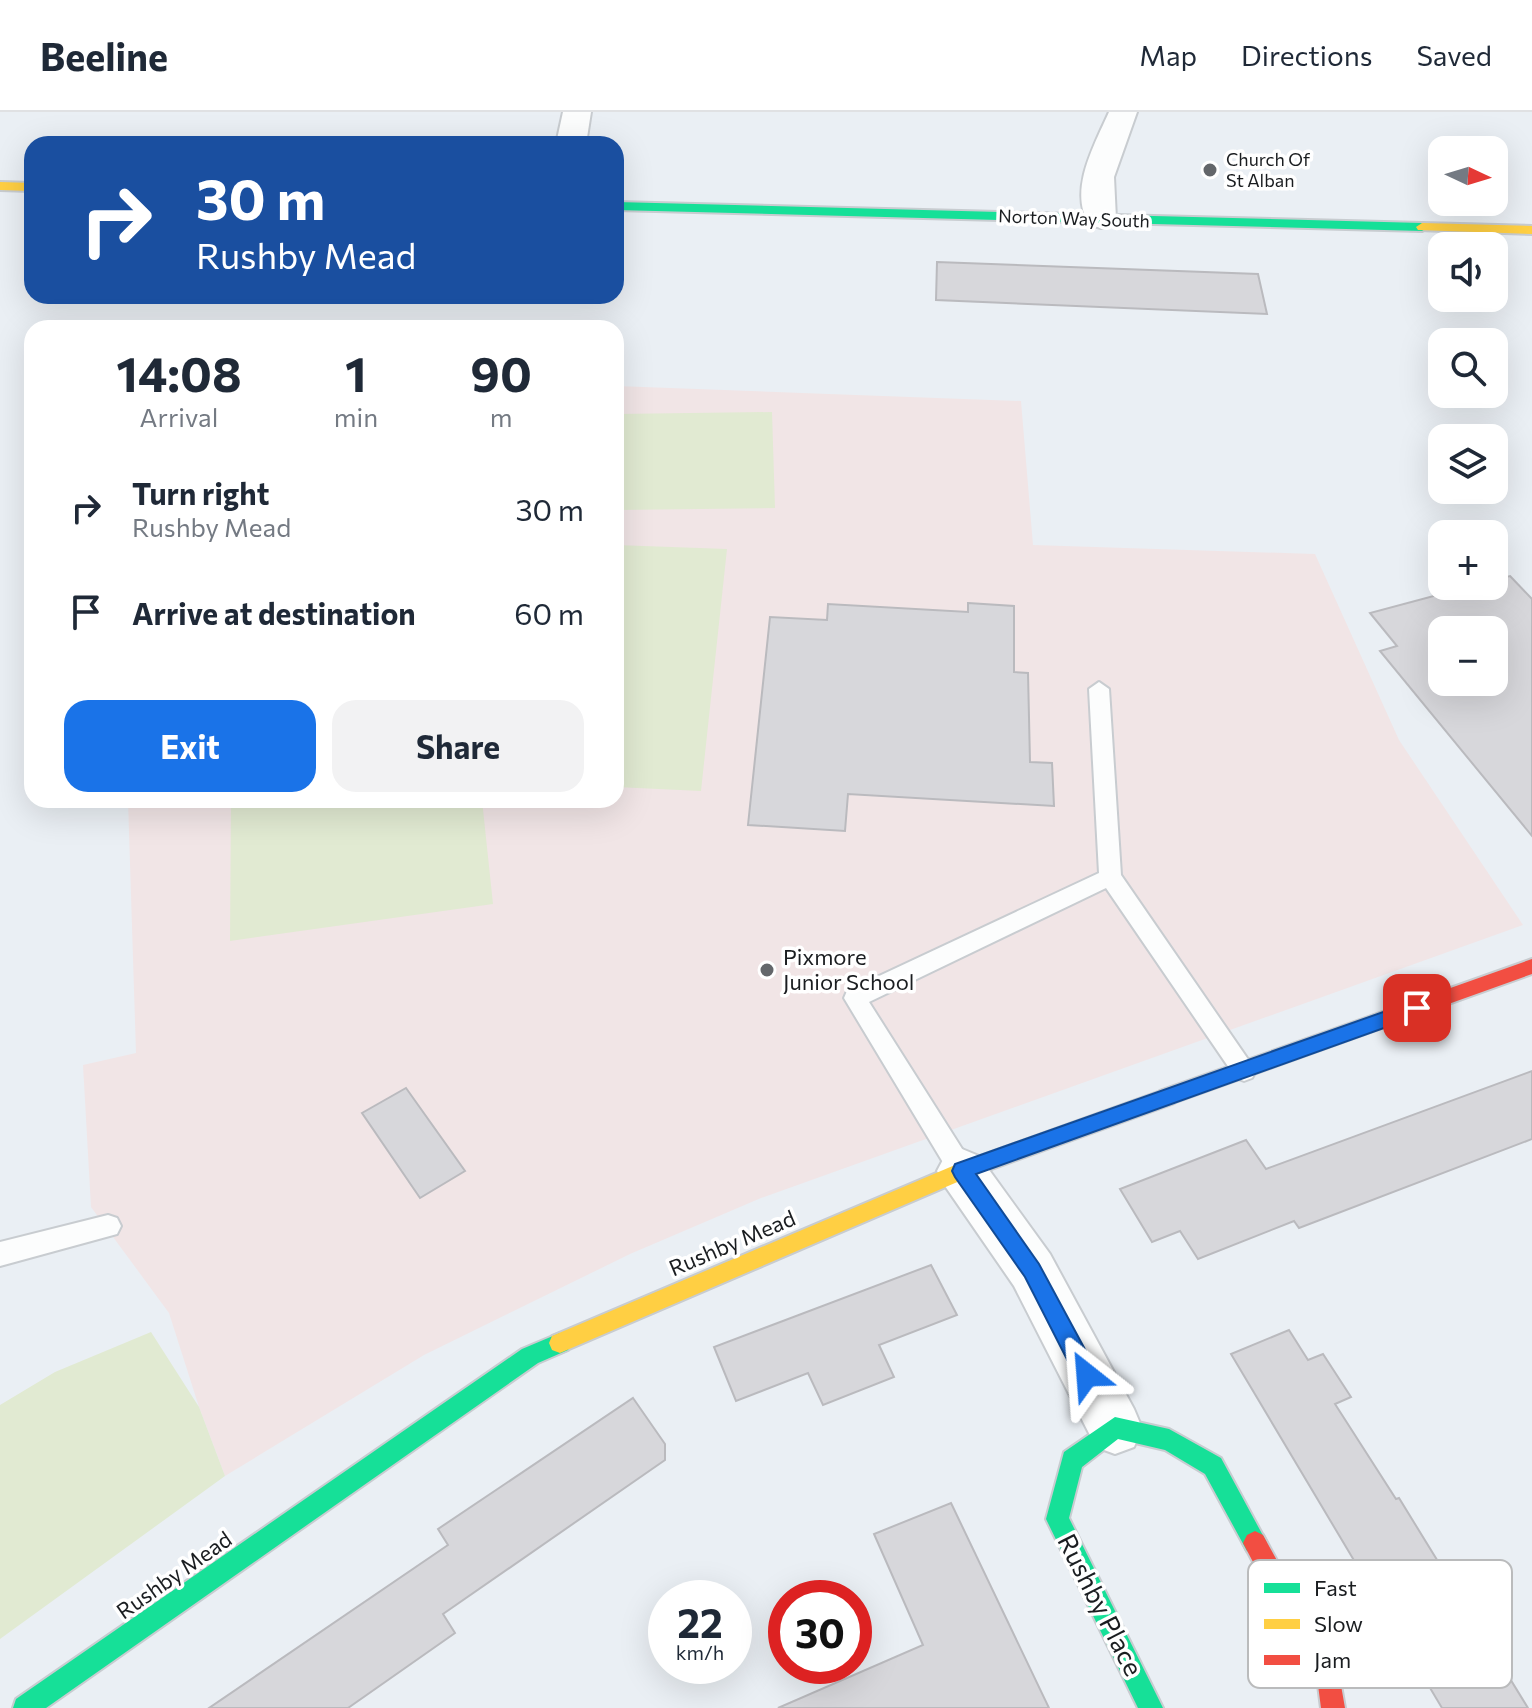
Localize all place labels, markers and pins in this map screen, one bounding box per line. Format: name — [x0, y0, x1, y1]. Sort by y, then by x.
place label: Church Of St Alban — [1226, 148, 1311, 191]
marker: Church Of St Alban — [1201, 161, 1219, 179]
place label: Pixmore Junior School — [783, 943, 914, 995]
marker: Pixmore Junior School — [758, 961, 776, 979]
pin — [1383, 974, 1451, 1042]

